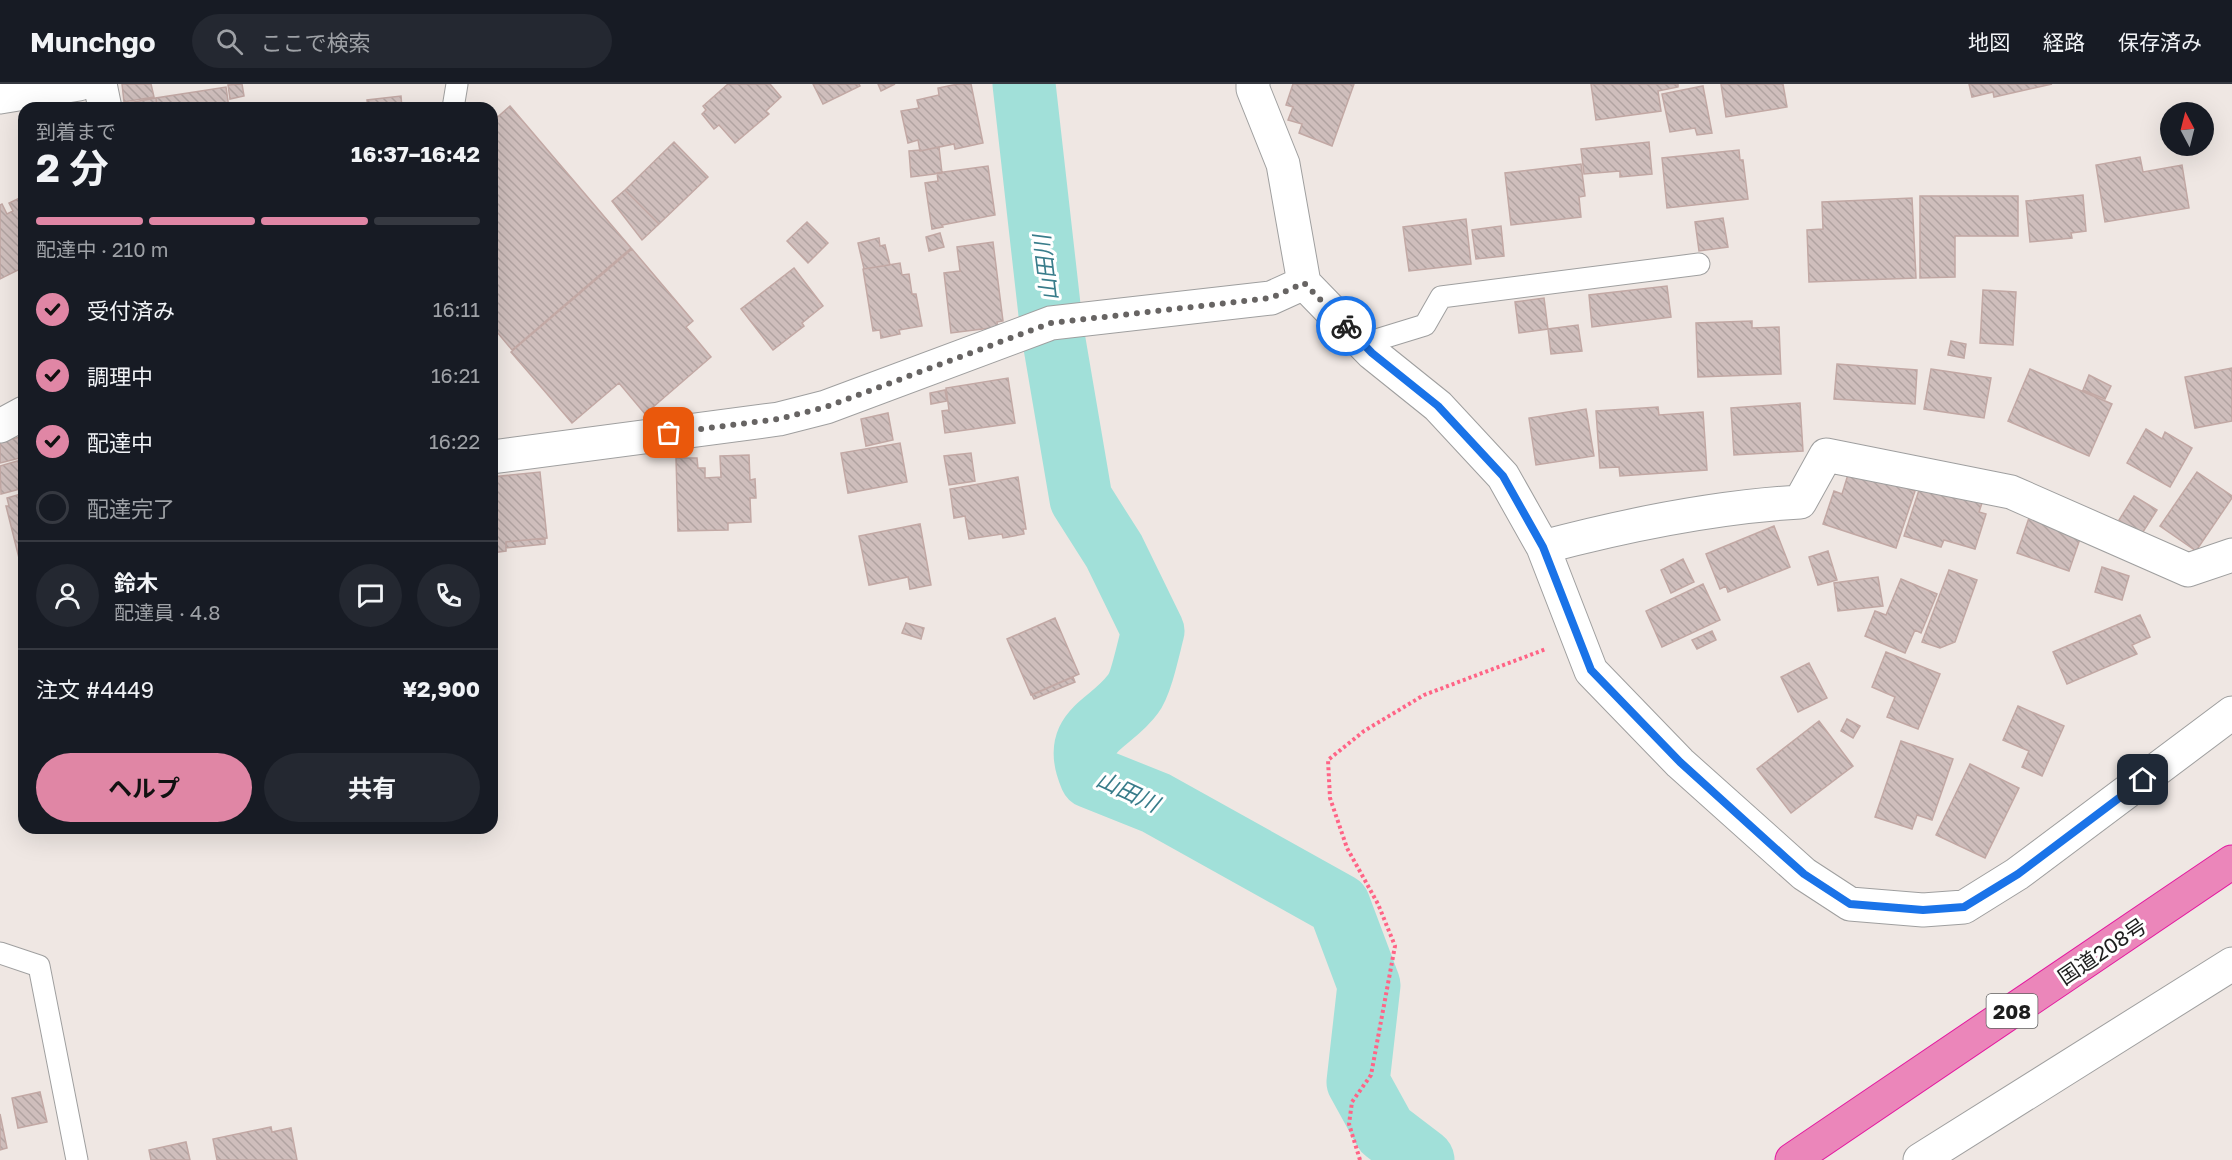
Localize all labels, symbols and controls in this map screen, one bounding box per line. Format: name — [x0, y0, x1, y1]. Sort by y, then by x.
search box — [192, 14, 612, 68]
text: Munchgo — [30, 25, 156, 58]
icon: search — [213, 25, 246, 58]
text: ここで検索 — [261, 29, 371, 56]
text: 地図 — [1968, 29, 2010, 55]
text: 経路 — [2043, 29, 2085, 55]
text: 保存済み — [2118, 29, 2202, 55]
north arrow — [2160, 102, 2214, 156]
map controls — [2160, 102, 2214, 156]
text: 到着まで — [36, 119, 116, 143]
text: 16:37–16:42 — [351, 140, 480, 167]
text: 2 分 — [36, 144, 109, 191]
water label: 山田川 — [1027, 232, 1062, 302]
text: 配達中 · 210 m — [36, 237, 168, 261]
icon: check — [36, 293, 69, 326]
courier — [1316, 296, 1376, 356]
text: 受付済み — [87, 297, 175, 324]
text: 16:11 — [433, 297, 480, 321]
icon: bike — [1330, 310, 1363, 343]
icon: check — [36, 359, 69, 392]
text: 調理中 — [87, 363, 153, 390]
text: 16:21 — [431, 363, 480, 387]
pin — [643, 407, 694, 458]
icon: bag — [652, 416, 685, 449]
icon: check — [36, 425, 69, 458]
text: 配達中 — [87, 429, 153, 456]
text: 16:22 — [429, 429, 480, 453]
text: 配達完了 — [87, 495, 175, 522]
button: person — [36, 564, 99, 627]
button: chat — [339, 564, 402, 627]
button: phone — [417, 564, 480, 627]
text: 鈴木 — [114, 569, 158, 596]
text: 配達員 · 4.8 — [114, 600, 220, 624]
text: ¥2,900 — [402, 675, 480, 702]
text: 注文 #4449 — [36, 676, 154, 703]
button: ヘルプ — [36, 753, 252, 822]
button: 共有 — [264, 753, 480, 822]
pin — [2117, 754, 2168, 805]
icon: home — [2126, 763, 2159, 796]
water label: 山田川 — [1092, 765, 1165, 818]
street label: 国道208号 — [2053, 912, 2151, 990]
road number: 208 — [1986, 994, 2038, 1028]

